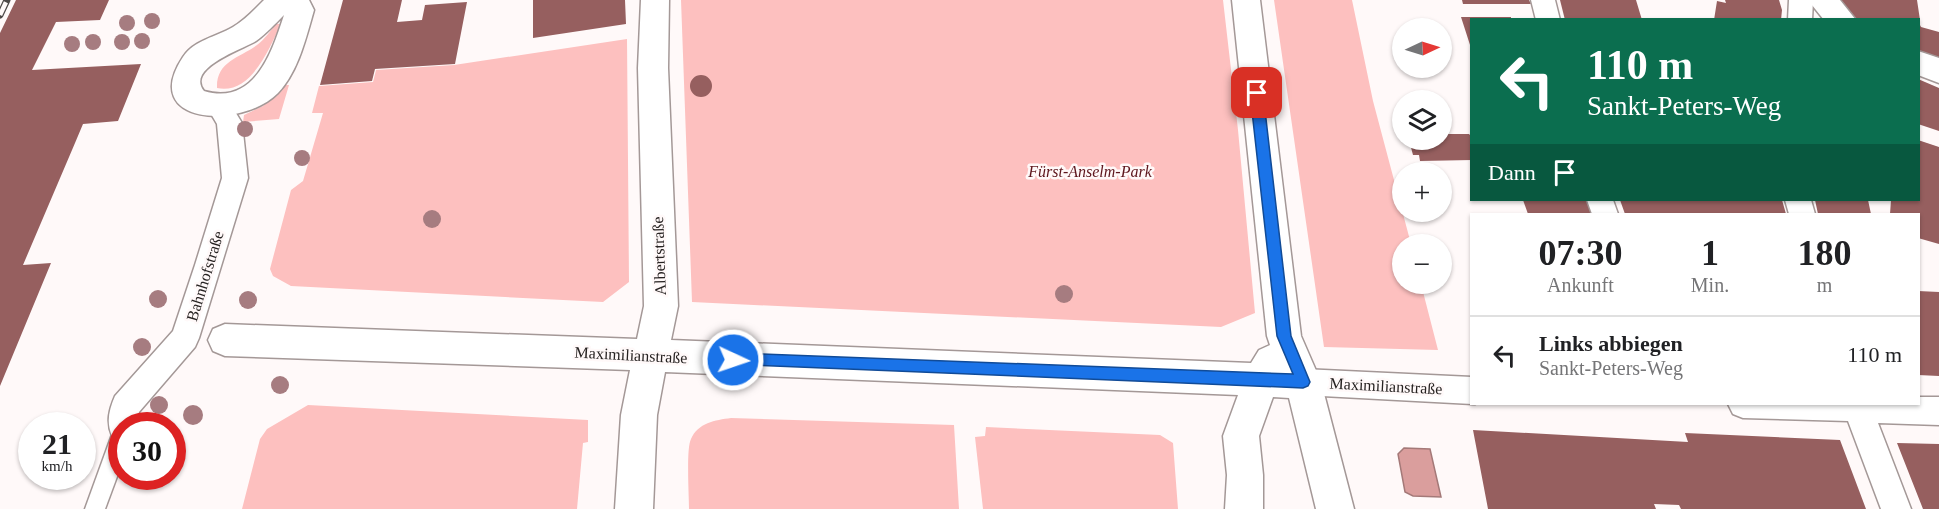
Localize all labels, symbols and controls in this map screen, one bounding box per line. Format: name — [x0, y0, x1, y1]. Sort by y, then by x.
north arrow — [1392, 18, 1452, 78]
map controls — [1392, 18, 1452, 294]
icon: left — [1488, 42, 1566, 120]
text: 110 m — [1587, 42, 1693, 88]
pin — [1231, 67, 1282, 118]
icon: arrive — [1240, 76, 1273, 109]
button: layers — [1392, 90, 1452, 150]
text: Sankt-Peters-Weg — [1587, 91, 1781, 121]
icon: arrive — [1548, 156, 1581, 189]
text: Dann — [1488, 160, 1536, 185]
button: + — [1392, 162, 1452, 222]
park label: Fürst-Anselm-Park — [1027, 163, 1153, 180]
street label: Albertstraße — [649, 216, 669, 296]
street label: Bahnhofstraße — [183, 229, 227, 323]
text: 07:30 — [1538, 233, 1622, 273]
text: 1 — [1701, 233, 1719, 273]
text: 180 — [1798, 233, 1852, 273]
button: − — [1392, 234, 1452, 294]
text: Ankunft — [1547, 274, 1614, 296]
text: Min. — [1691, 274, 1729, 296]
text: m — [1817, 274, 1832, 296]
position arrow — [701, 328, 765, 392]
text: Links abbiegen — [1539, 331, 1683, 356]
icon: left — [1488, 339, 1521, 372]
text: 110 m — [1847, 342, 1902, 367]
street label: Maximilianstraße — [574, 344, 688, 366]
text: Sankt-Peters-Weg — [1539, 357, 1683, 379]
street label: Maximilianstraße — [1329, 375, 1443, 397]
speed limit sign: 30 — [108, 412, 186, 490]
text: 21 — [42, 427, 72, 460]
text: km/h — [42, 458, 72, 474]

